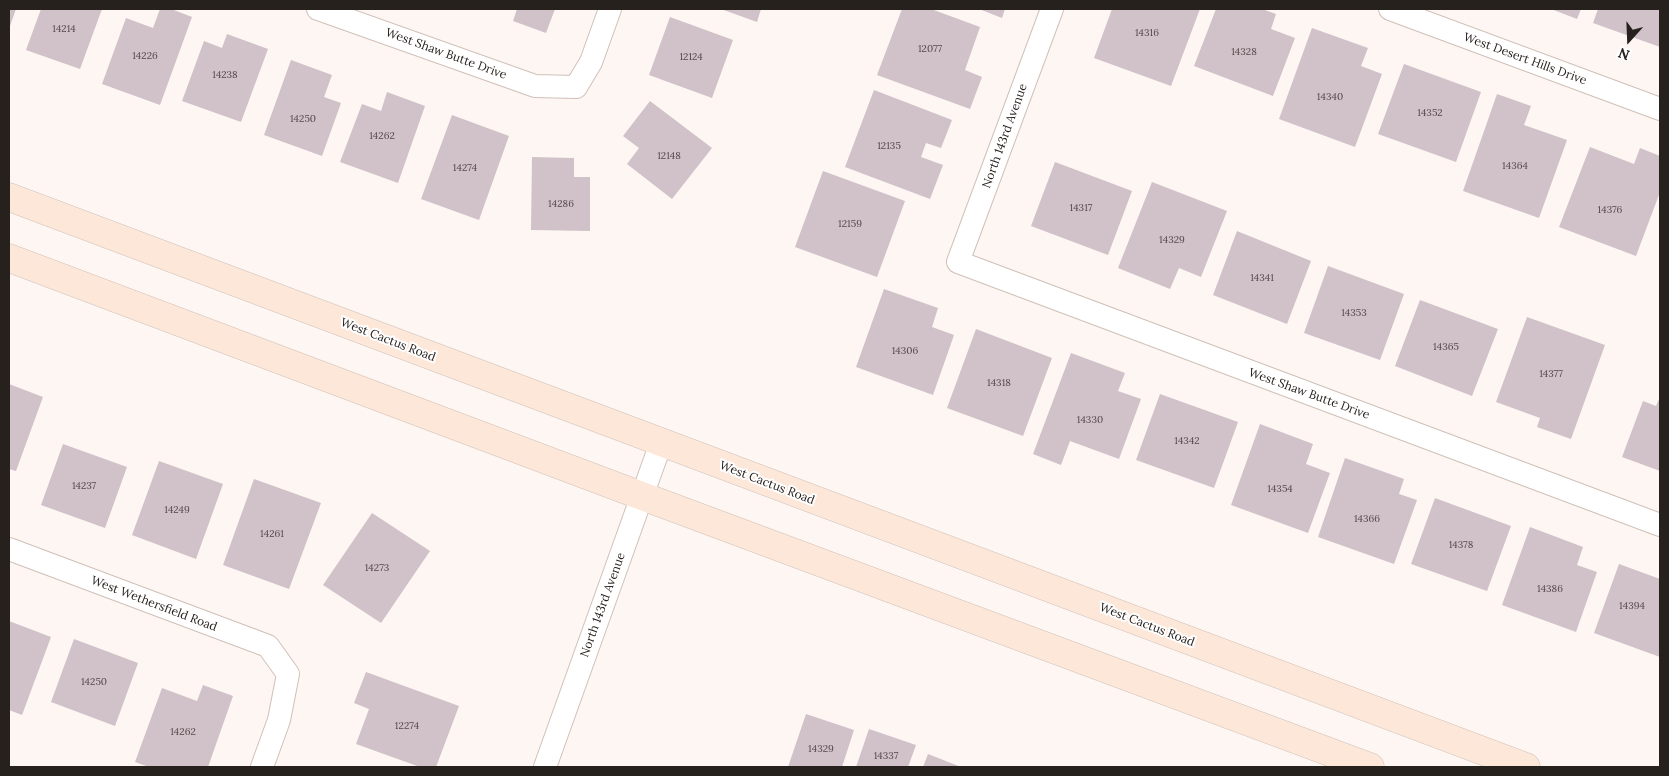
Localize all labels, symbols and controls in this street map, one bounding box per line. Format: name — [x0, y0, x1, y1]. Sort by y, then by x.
north arrow — [1604, 15, 1654, 65]
house number: 14214 — [52, 23, 76, 35]
street label: West Shaw Butte Drive — [384, 25, 508, 83]
house number: 14316 — [1135, 27, 1159, 39]
street label: West Desert Hills Drive — [1462, 30, 1588, 88]
house number: 12077 — [918, 43, 942, 55]
text: N — [1616, 44, 1632, 64]
house number: 14328 — [1231, 46, 1257, 58]
house number: 14226 — [132, 50, 158, 62]
house number: 12124 — [679, 51, 703, 63]
house number: 14238 — [212, 69, 238, 81]
street label: North 143rd Avenue — [979, 82, 1031, 190]
house number: 14340 — [1317, 91, 1343, 103]
house number: 14352 — [1417, 107, 1443, 119]
house number: 14250 — [290, 113, 316, 125]
house number: 14262 — [369, 130, 395, 142]
house number: 12135 — [877, 140, 901, 152]
house number: 12148 — [657, 150, 681, 162]
house number: 14364 — [1502, 160, 1528, 172]
house number: 14274 — [453, 162, 477, 174]
house number: 14286 — [548, 198, 574, 210]
house number: 14317 — [1070, 202, 1092, 214]
house number: 14376 — [1598, 204, 1622, 216]
house number: 12159 — [838, 218, 862, 230]
house number: 14329 — [1159, 234, 1185, 246]
house number: 14341 — [1250, 272, 1274, 284]
house number: 14353 — [1341, 307, 1367, 319]
street label: West Cactus Road — [338, 315, 438, 365]
house number: 14365 — [1433, 341, 1459, 353]
house number: 14306 — [892, 345, 918, 357]
street label: West Shaw Butte Drive — [1247, 365, 1371, 423]
house number: 14377 — [1539, 368, 1563, 380]
house number: 14318 — [987, 377, 1011, 389]
house number: 14330 — [1077, 414, 1103, 426]
house number: 14342 — [1174, 435, 1200, 447]
street label: West Cactus Road — [717, 458, 817, 508]
house number: 14237 — [72, 480, 96, 492]
house number: 14354 — [1267, 483, 1293, 495]
house number: 14249 — [164, 504, 190, 516]
house number: 14366 — [1354, 513, 1380, 525]
house number: 14261 — [260, 528, 284, 540]
house number: 14378 — [1449, 539, 1473, 551]
street label: North 143rd Avenue — [577, 551, 629, 659]
house number: 14273 — [365, 562, 389, 574]
street label: West Wethersfield Road — [89, 573, 219, 635]
house number: 14386 — [1537, 583, 1563, 595]
street label: West Cactus Road — [1097, 600, 1197, 650]
house number: 14394 — [1619, 600, 1645, 612]
house number: 14250 — [81, 676, 107, 688]
house number: 12274 — [395, 720, 419, 732]
house number: 14262 — [170, 726, 196, 738]
house number: 14329 — [808, 743, 834, 755]
house number: 14337 — [874, 750, 898, 762]

